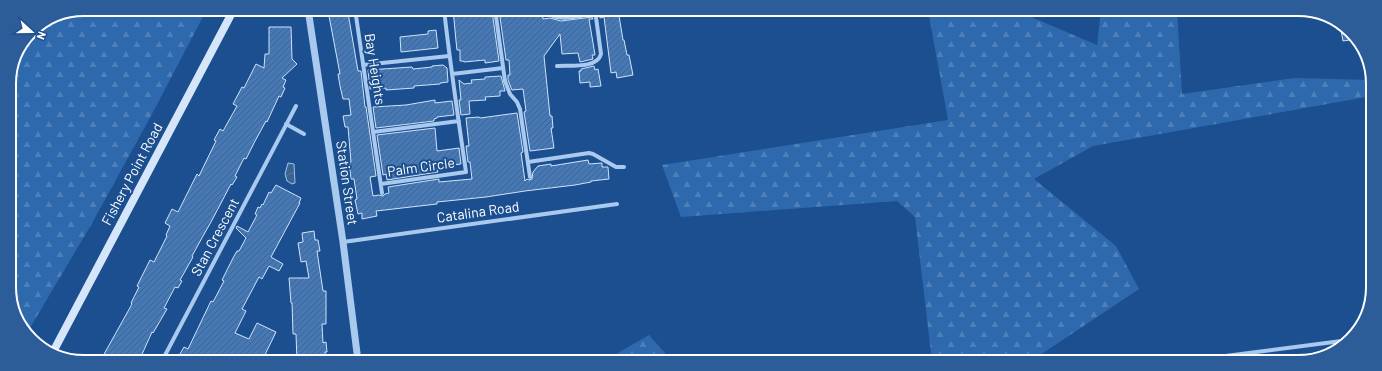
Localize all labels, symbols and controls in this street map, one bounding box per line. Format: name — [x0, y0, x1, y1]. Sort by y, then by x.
north arrow — [12, 12, 52, 52]
text: N — [34, 30, 49, 42]
street label: Bay Heights — [361, 32, 390, 106]
street label: Fishery Point Road — [97, 120, 166, 228]
street label: Station Street — [333, 140, 362, 226]
street label: Palm Circle — [386, 153, 456, 180]
street label: Stan Crescent — [187, 195, 242, 279]
street label: Catalina Road — [436, 197, 520, 226]

